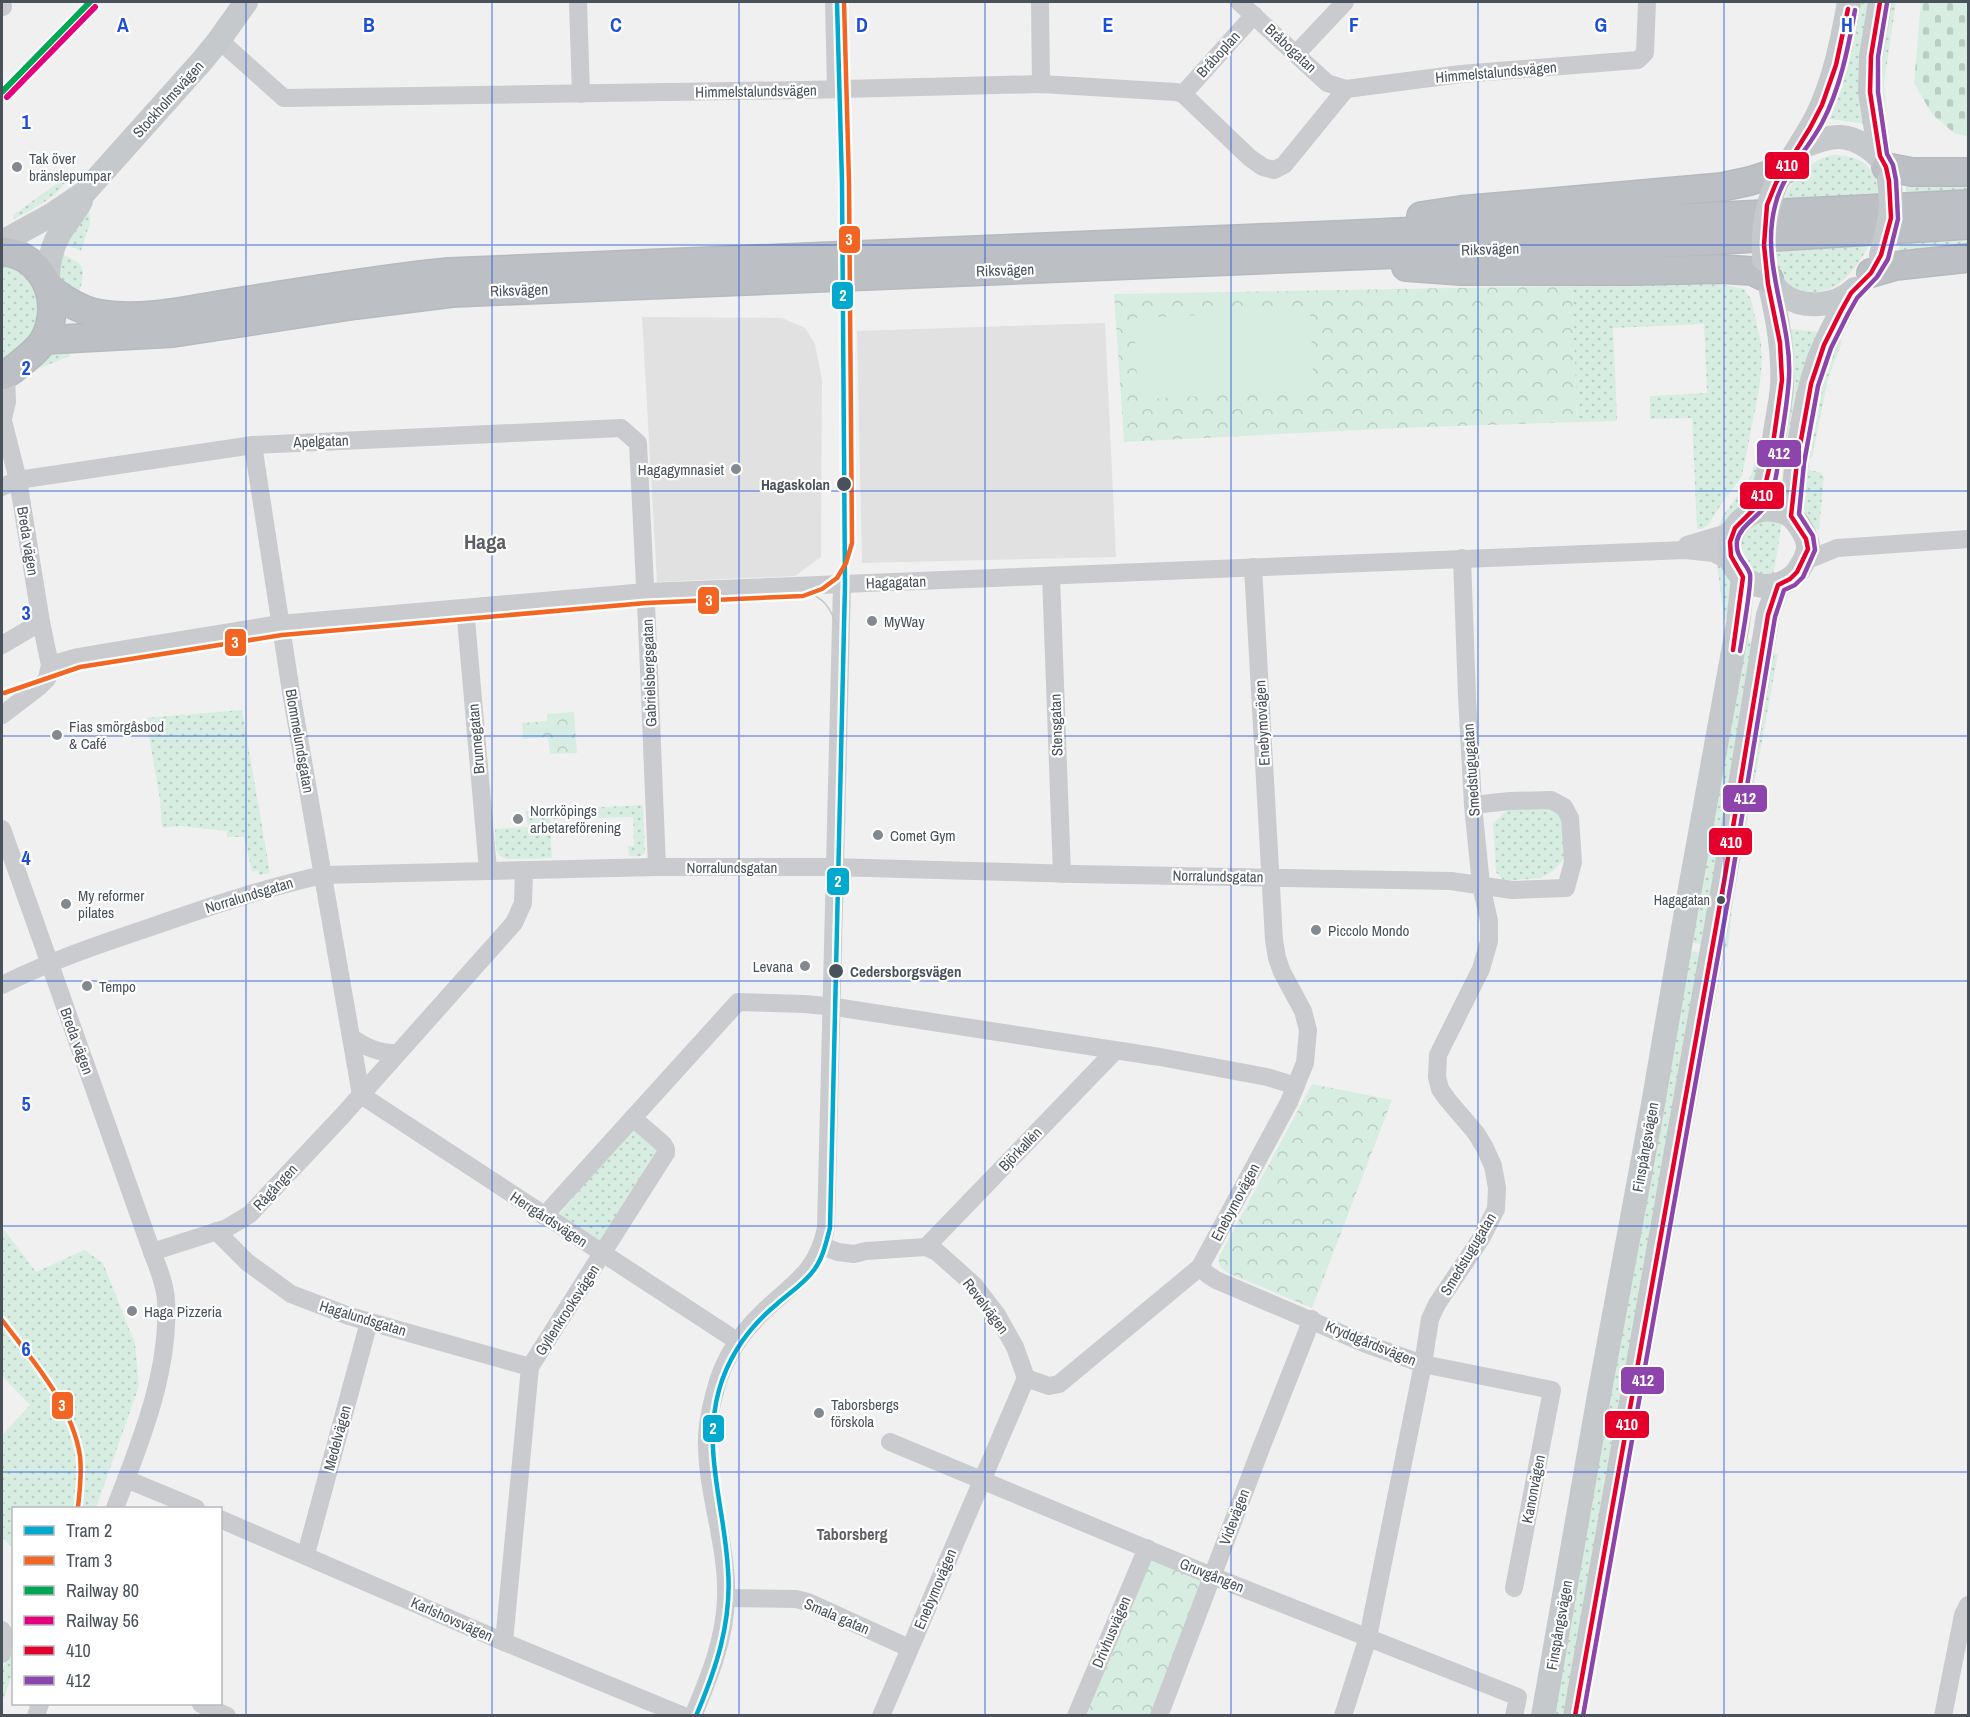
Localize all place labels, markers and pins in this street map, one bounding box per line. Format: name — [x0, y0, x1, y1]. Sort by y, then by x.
place label: Tak över bränslepumpar — [29, 148, 111, 186]
marker: Tak över bränslepumpar — [10, 160, 24, 174]
place label: Hagagymnasiet — [638, 459, 725, 480]
marker: Hagagymnasiet — [729, 462, 743, 476]
place label: Hagaskolan — [761, 474, 830, 495]
marker: Hagaskolan — [835, 475, 853, 493]
place label: MyWay — [884, 611, 925, 632]
marker: MyWay — [865, 614, 879, 628]
place label: Fias smörgåsbod & Café — [69, 716, 164, 754]
marker: Fias smörgåsbod & Café — [50, 728, 64, 742]
place label: Norrköpings arbetareförening — [530, 800, 621, 838]
marker: Norrköpings arbetareförening — [511, 812, 525, 826]
place label: Comet Gym — [890, 825, 956, 846]
marker: Comet Gym — [871, 828, 885, 842]
place label: My reformer pilates — [78, 885, 144, 923]
place label: Hagagatan — [1654, 891, 1710, 909]
marker: Hagagatan — [1715, 894, 1727, 906]
marker: My reformer pilates — [59, 897, 73, 911]
place label: Piccolo Mondo — [1328, 920, 1410, 941]
marker: Piccolo Mondo — [1309, 923, 1323, 937]
place label: Levana — [753, 956, 793, 977]
marker: Levana — [798, 959, 812, 973]
place label: Cedersborgsvägen — [850, 961, 961, 982]
marker: Cedersborgsvägen — [827, 962, 845, 980]
place label: Tempo — [99, 976, 136, 997]
marker: Tempo — [80, 979, 94, 993]
place label: Haga Pizzeria — [144, 1301, 222, 1322]
marker: Haga Pizzeria — [125, 1304, 139, 1318]
place label: Taborsbergs förskola — [831, 1394, 899, 1432]
marker: Taborsbergs förskola — [812, 1406, 826, 1420]

